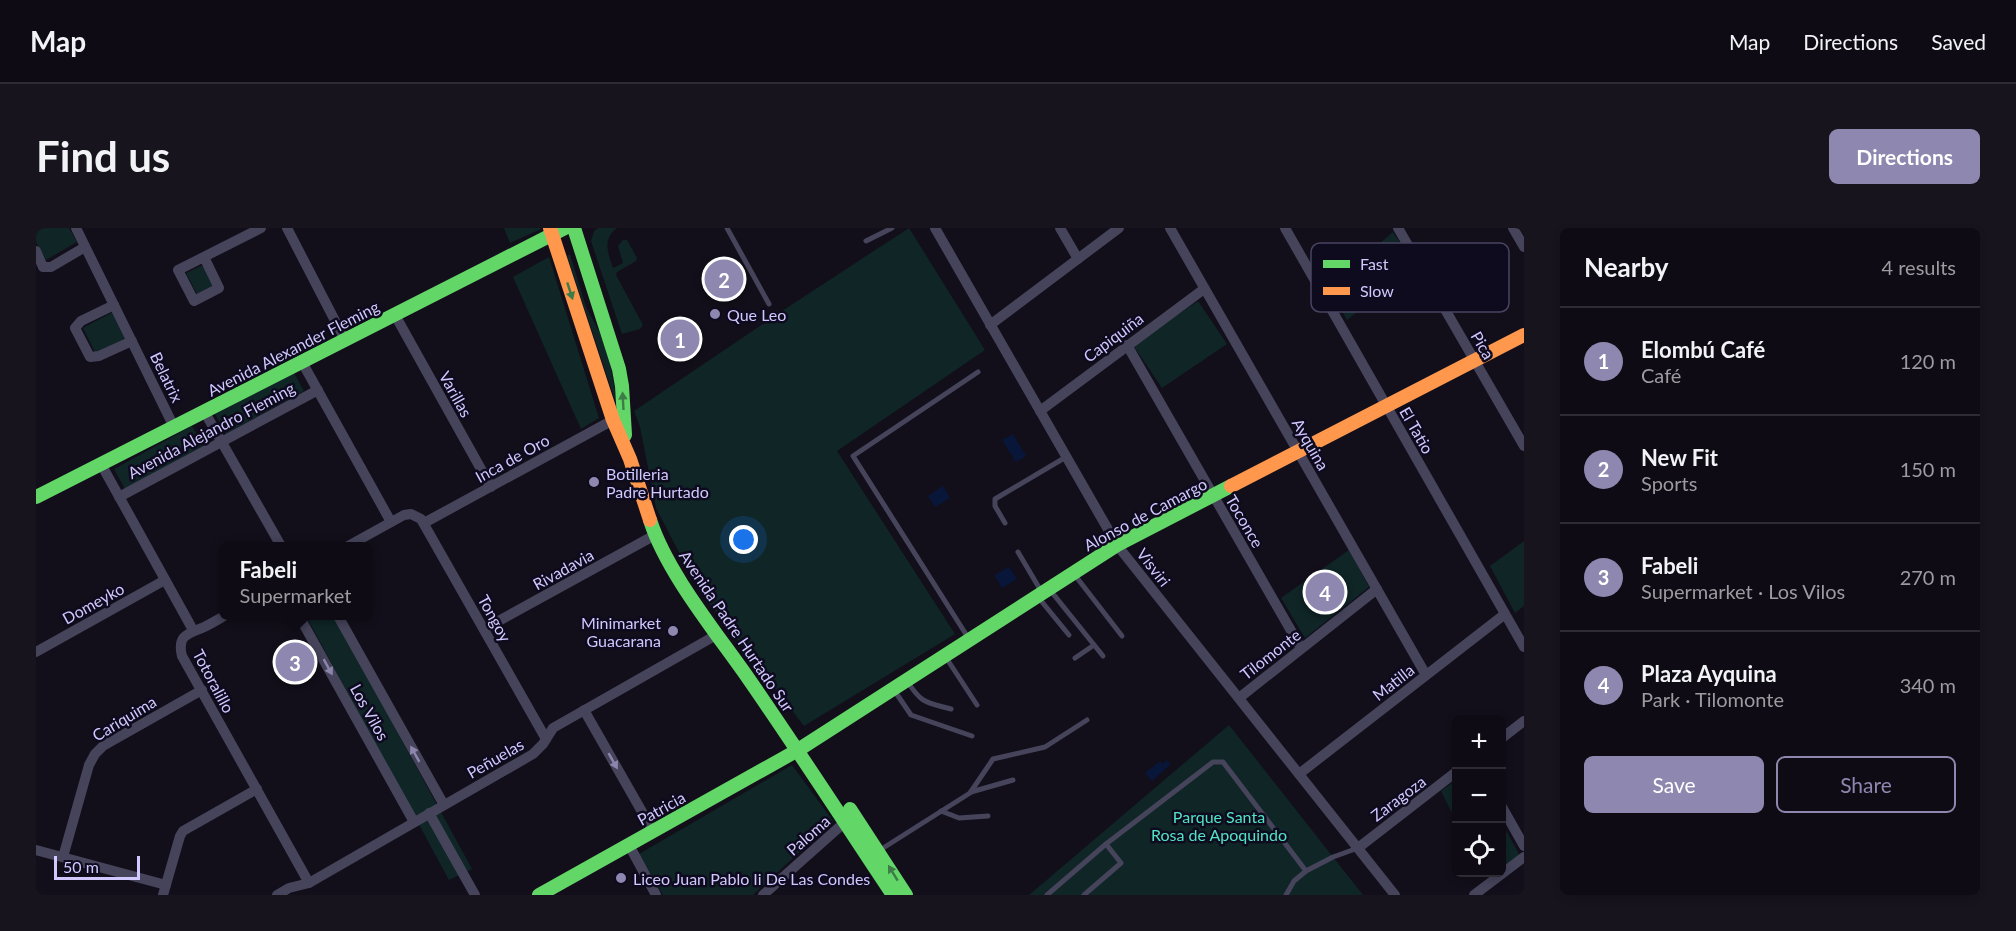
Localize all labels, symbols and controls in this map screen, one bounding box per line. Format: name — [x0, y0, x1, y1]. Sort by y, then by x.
text: Map — [30, 24, 86, 58]
text: Map — [1729, 29, 1770, 54]
text: Directions — [1803, 29, 1898, 54]
text: Saved — [1931, 29, 1986, 54]
button: Directions — [1829, 129, 1980, 184]
text: Find us — [36, 131, 170, 181]
legend — [1311, 243, 1509, 312]
text: Nearby — [1584, 251, 1669, 283]
text: Fast — [1360, 254, 1389, 273]
text: 4 results — [1881, 255, 1956, 279]
pin: 2 — [704, 256, 744, 302]
text: Slow — [1360, 281, 1394, 300]
one-way arrow — [566, 282, 576, 300]
street label: Avenida Alexander Fleming — [204, 296, 382, 400]
place label: Que Leo — [727, 305, 786, 324]
marker: Que Leo — [708, 307, 722, 321]
street label: Capiquiña — [1079, 308, 1147, 366]
pin: 1 — [660, 316, 700, 362]
street label: Pica — [1468, 328, 1498, 362]
text: Elombú Café — [1641, 336, 1765, 363]
street label: Belatrix — [147, 349, 187, 405]
text: 1 — [1598, 349, 1609, 373]
text: 120 m — [1900, 349, 1956, 373]
text: Café — [1641, 363, 1681, 387]
street label: Varillas — [436, 368, 476, 420]
street label: Avenida Alejandro Fleming — [124, 378, 298, 482]
one-way arrow — [618, 392, 628, 411]
street label: El Tatio — [1396, 403, 1438, 457]
street label: Ayquina — [1289, 415, 1333, 473]
street label: Inca de Oro — [472, 430, 552, 486]
text: New Fit — [1641, 444, 1718, 471]
text: 2 — [1598, 457, 1609, 481]
text: 150 m — [1900, 457, 1956, 481]
place label: Botilleria Padre Hurtado — [606, 464, 709, 501]
text: Sports — [1641, 471, 1697, 495]
street label: Alonso de Camargo — [1080, 473, 1210, 555]
marker: Botilleria Padre Hurtado — [587, 475, 601, 489]
street label: Toconce — [1222, 491, 1268, 551]
your location — [729, 525, 758, 554]
popup — [219, 542, 372, 620]
street label: Visviri — [1133, 544, 1175, 590]
street label: Rivadavia — [529, 545, 597, 593]
street label: Avenida Padre Hurtado Sur — [676, 547, 798, 715]
text: Fabeli — [1641, 552, 1698, 579]
text: Fabeli — [240, 556, 297, 583]
text: 3 — [1598, 565, 1609, 589]
text: 270 m — [1900, 565, 1956, 589]
pin: 4 — [1306, 570, 1344, 614]
street label: Domeyko — [59, 578, 127, 628]
text: Supermarket · Los Vilos — [1641, 579, 1845, 603]
text: Supermarket — [240, 583, 351, 607]
street label: Tongoy — [474, 591, 516, 645]
place label: Minimarket Guacarana — [581, 613, 661, 650]
marker: Minimarket Guacarana — [666, 624, 680, 638]
street label: Tilomonte — [1236, 625, 1304, 683]
pin: 3 — [276, 640, 314, 684]
street label: Totoralillo — [189, 646, 239, 716]
one-way arrow — [323, 658, 333, 675]
street label: Matilla — [1368, 660, 1418, 704]
text: Plaza Ayquina — [1641, 660, 1777, 687]
text: 4 — [1598, 673, 1609, 697]
text: 340 m — [1900, 673, 1956, 697]
street label: Los Vilos — [347, 680, 393, 744]
text: Park · Tilomonte — [1641, 687, 1784, 711]
street label: Cariquima — [89, 692, 159, 744]
map controls — [1452, 715, 1506, 877]
button: + — [1452, 715, 1506, 769]
street label: Peñuelas — [463, 734, 527, 782]
one-way arrow — [410, 745, 420, 762]
one-way arrow — [608, 753, 619, 769]
button: Save — [1584, 756, 1764, 813]
button: Share — [1776, 756, 1956, 813]
button: − — [1452, 769, 1506, 823]
street label: Zaragoza — [1367, 771, 1429, 825]
street label: Patricia — [634, 787, 688, 829]
park label: Parque Santa Rosa de Apoquindo — [1151, 807, 1287, 844]
street label: Paloma — [782, 811, 834, 859]
button: locate — [1452, 823, 1506, 877]
scale bar — [54, 853, 140, 880]
text: 50 m — [63, 857, 99, 876]
one-way arrow — [887, 865, 898, 881]
place label: Liceo Juan Pablo Ii De Las Condes — [633, 869, 870, 888]
marker: Liceo Juan Pablo Ii De Las Condes — [614, 871, 628, 885]

